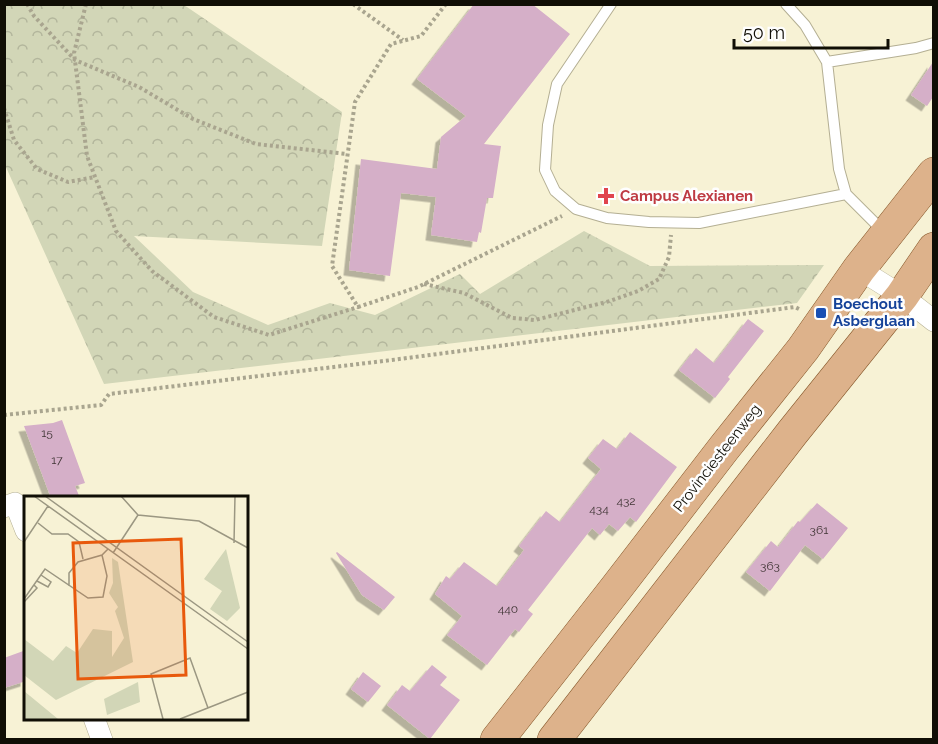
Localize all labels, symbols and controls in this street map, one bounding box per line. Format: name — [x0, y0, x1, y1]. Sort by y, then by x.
scale bar — [734, 12, 888, 50]
text: 50 m — [743, 22, 785, 43]
marker: Campus Alexianen — [597, 187, 615, 205]
place label: Campus Alexianen — [620, 187, 753, 205]
place label: Boechout Asberglaan — [833, 295, 915, 330]
marker: Boechout Asberglaan — [814, 306, 828, 320]
street label: Provinciesteenweg — [669, 401, 765, 515]
house number: 15 — [41, 426, 53, 440]
house number: 17 — [51, 453, 63, 467]
house number: 432 — [616, 494, 636, 508]
inset map — [24, 496, 248, 720]
house number: 434 — [589, 502, 609, 516]
house number: 361 — [810, 523, 828, 537]
house number: 363 — [760, 559, 780, 573]
house number: 440 — [498, 602, 518, 616]

